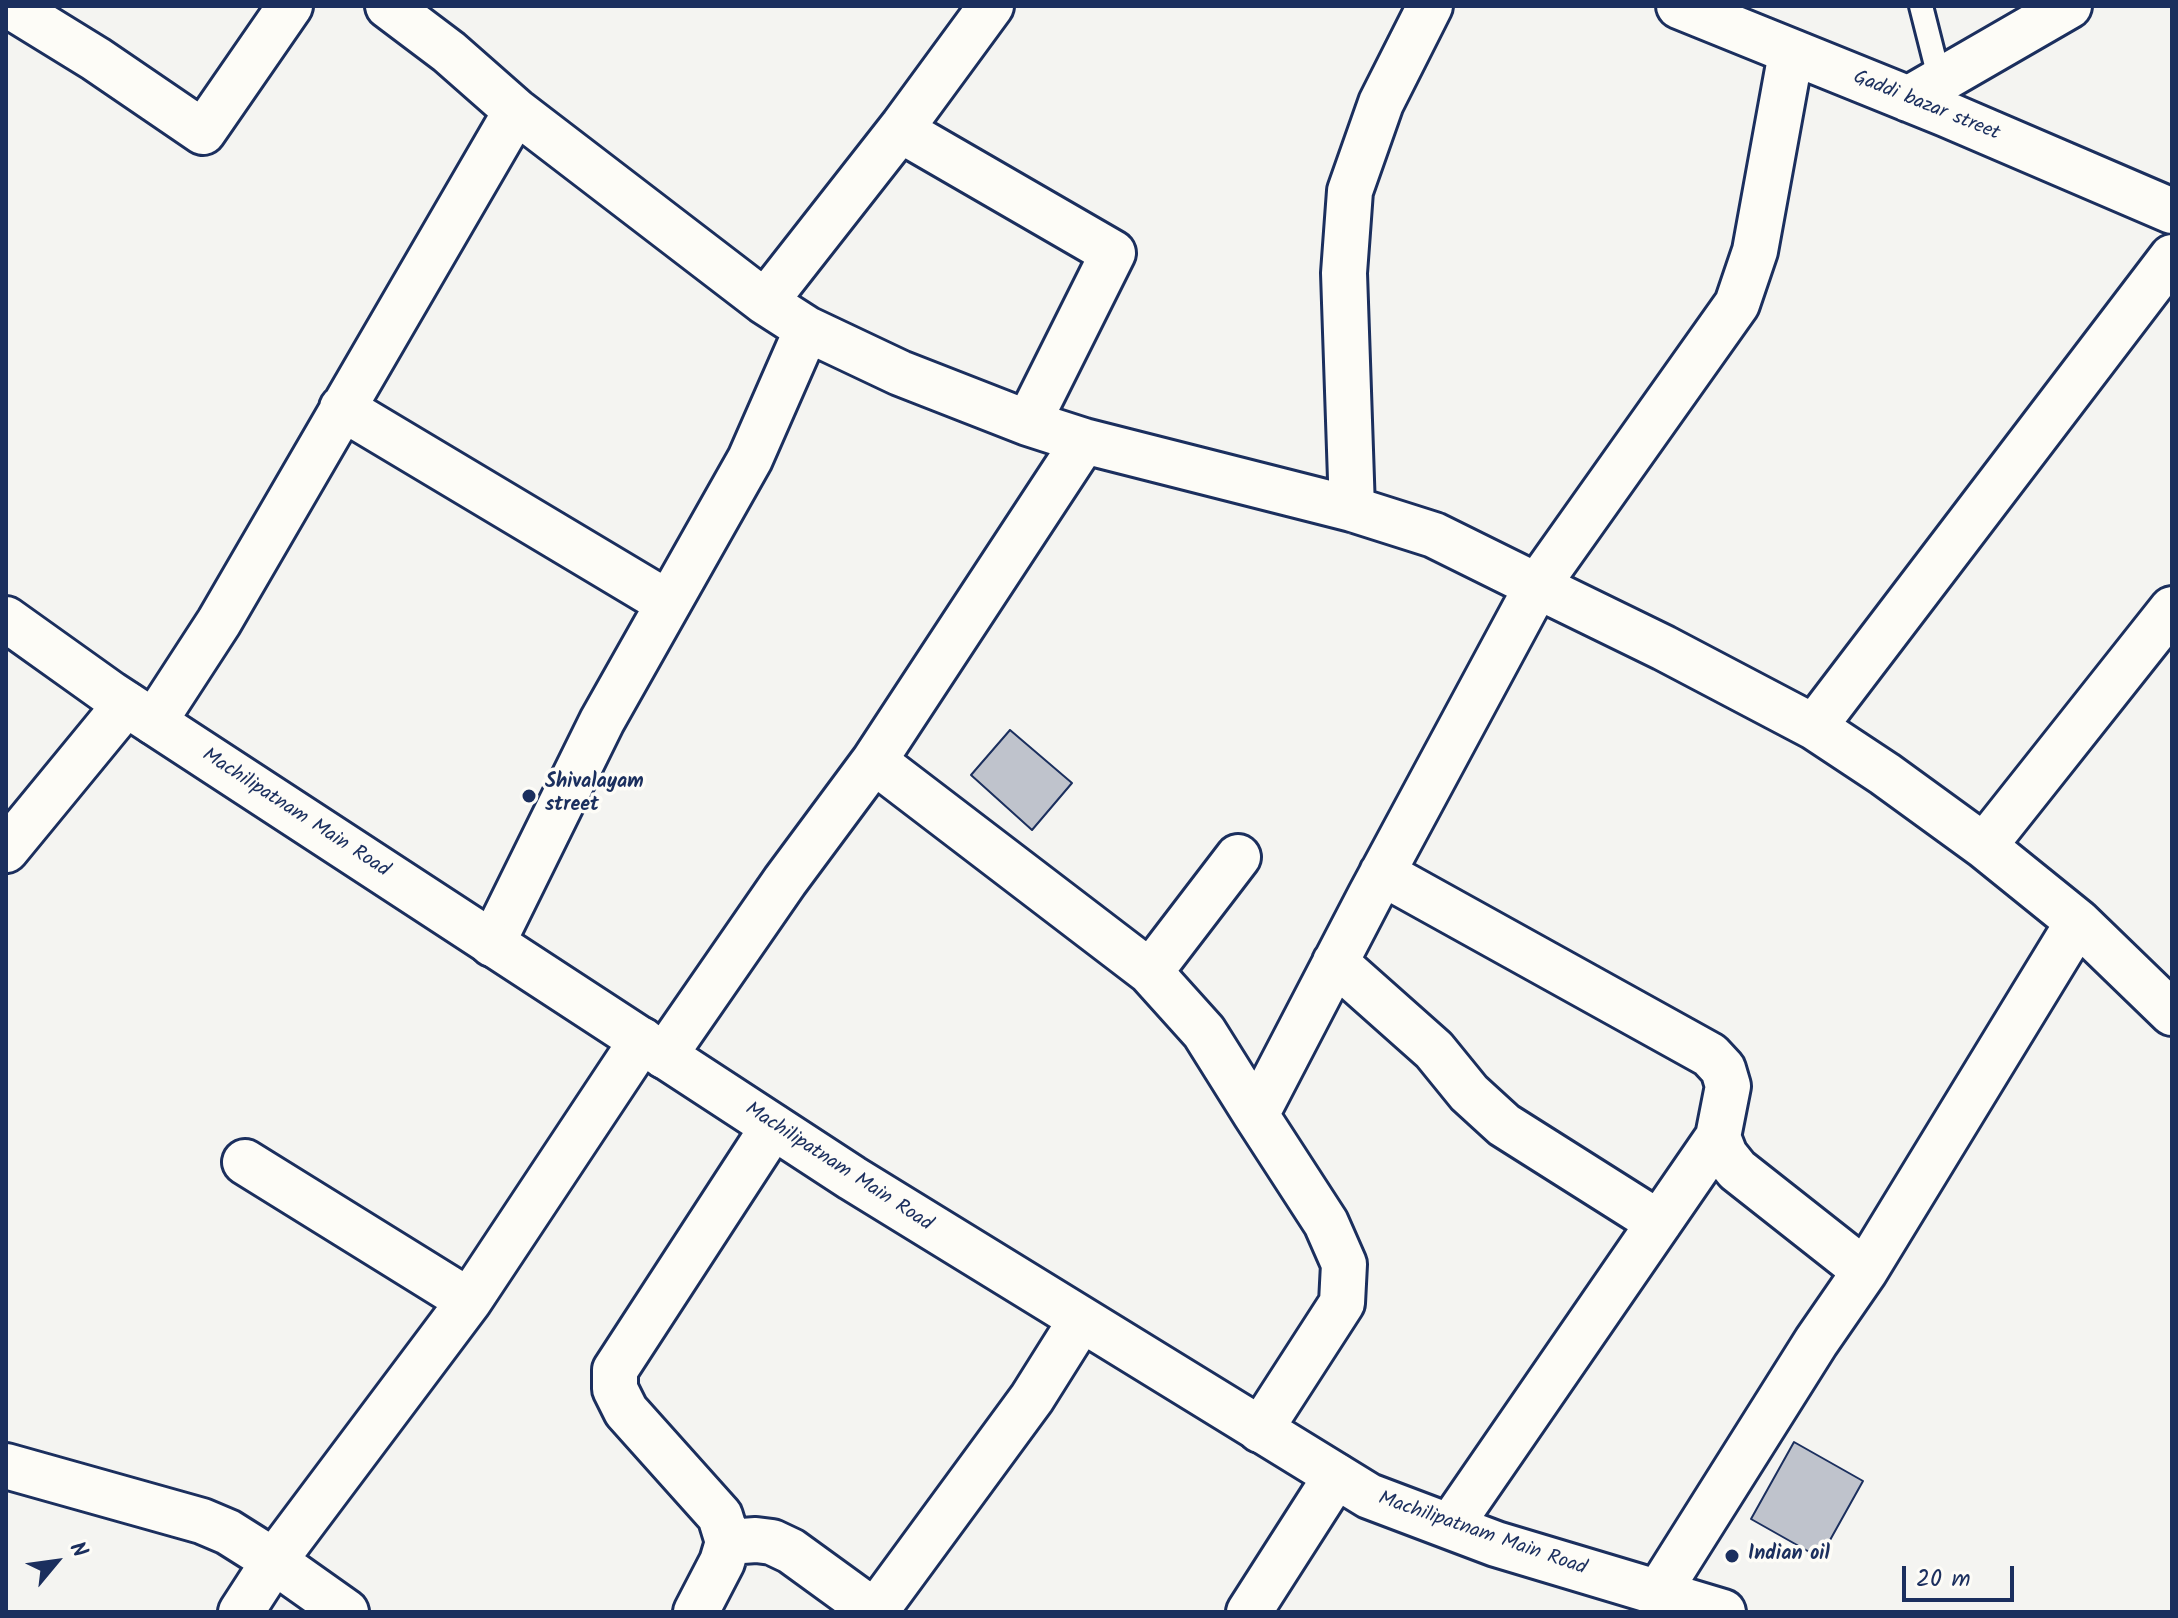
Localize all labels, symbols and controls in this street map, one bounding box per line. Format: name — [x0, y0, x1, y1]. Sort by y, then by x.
street label: Gaddi bazar street — [1849, 67, 2003, 147]
street label: Machilipatnam Main Road — [197, 744, 393, 884]
place label: Shivalayam street — [545, 772, 644, 819]
marker: Shivalayam street — [520, 787, 538, 805]
street label: Machilipatnam Main Road — [740, 1098, 936, 1238]
street label: Machilipatnam Main Road — [1375, 1488, 1589, 1582]
north arrow — [16, 1522, 96, 1602]
text: N — [59, 1536, 96, 1565]
place label: Indian oil — [1748, 1544, 1830, 1568]
marker: Indian oil — [1723, 1547, 1741, 1565]
scale bar — [1906, 1550, 2018, 1600]
text: 20 m — [1916, 1560, 1971, 1599]

